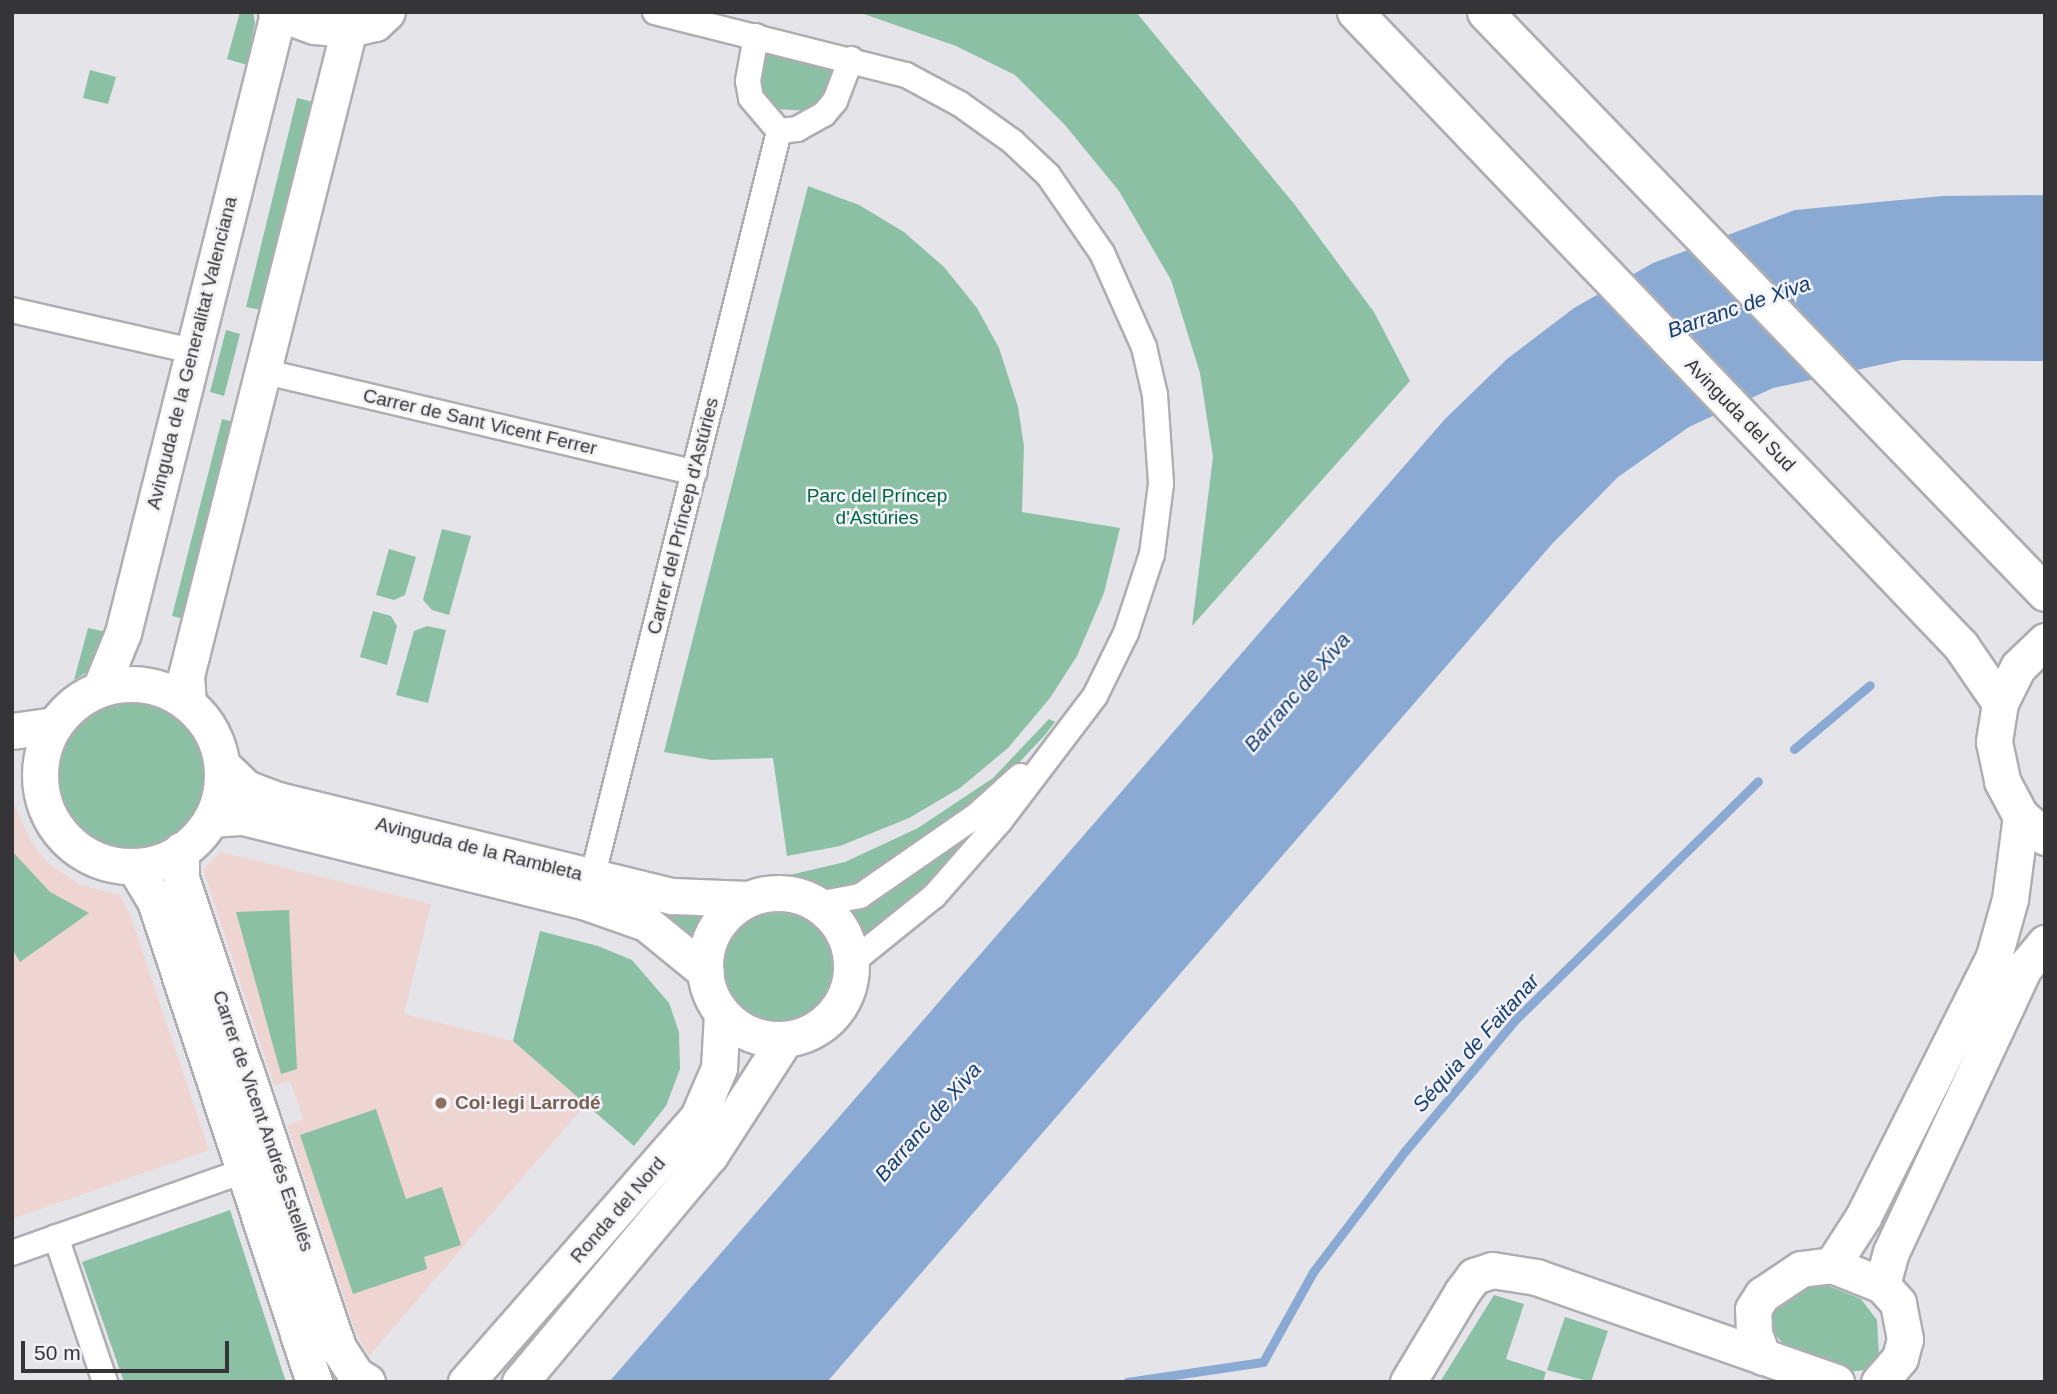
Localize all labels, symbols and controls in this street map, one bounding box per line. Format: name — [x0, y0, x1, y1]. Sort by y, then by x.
street label: Avinguda de la Generalitat Valenciana — [142, 194, 242, 512]
water label: Barranc de Xiva — [1664, 271, 1814, 343]
street label: Avinguda del Sud — [1680, 354, 1800, 476]
street label: Carrer de Sant Vicent Ferrer — [361, 384, 599, 460]
street label: Carrer del Príncep d'Astúries — [643, 395, 723, 637]
park label: Parc del Príncep d'Astúries — [807, 485, 947, 529]
water label: Barranc de Xiva — [1238, 627, 1356, 757]
street label: Avinguda de la Rambleta — [373, 812, 585, 886]
water label: Séquia de Faitanar — [1407, 969, 1545, 1117]
street label: Carrer de Vicent Andrés Estellés — [207, 987, 319, 1255]
water label: Barranc de Xiva — [869, 1057, 987, 1187]
place label: Col·legi Larrodé — [455, 1092, 601, 1114]
marker: Col·legi Larrodé — [433, 1095, 449, 1111]
street label: Ronda del Nord — [566, 1152, 670, 1268]
scale bar — [24, 1328, 233, 1372]
text: 50 m — [34, 1341, 81, 1364]

